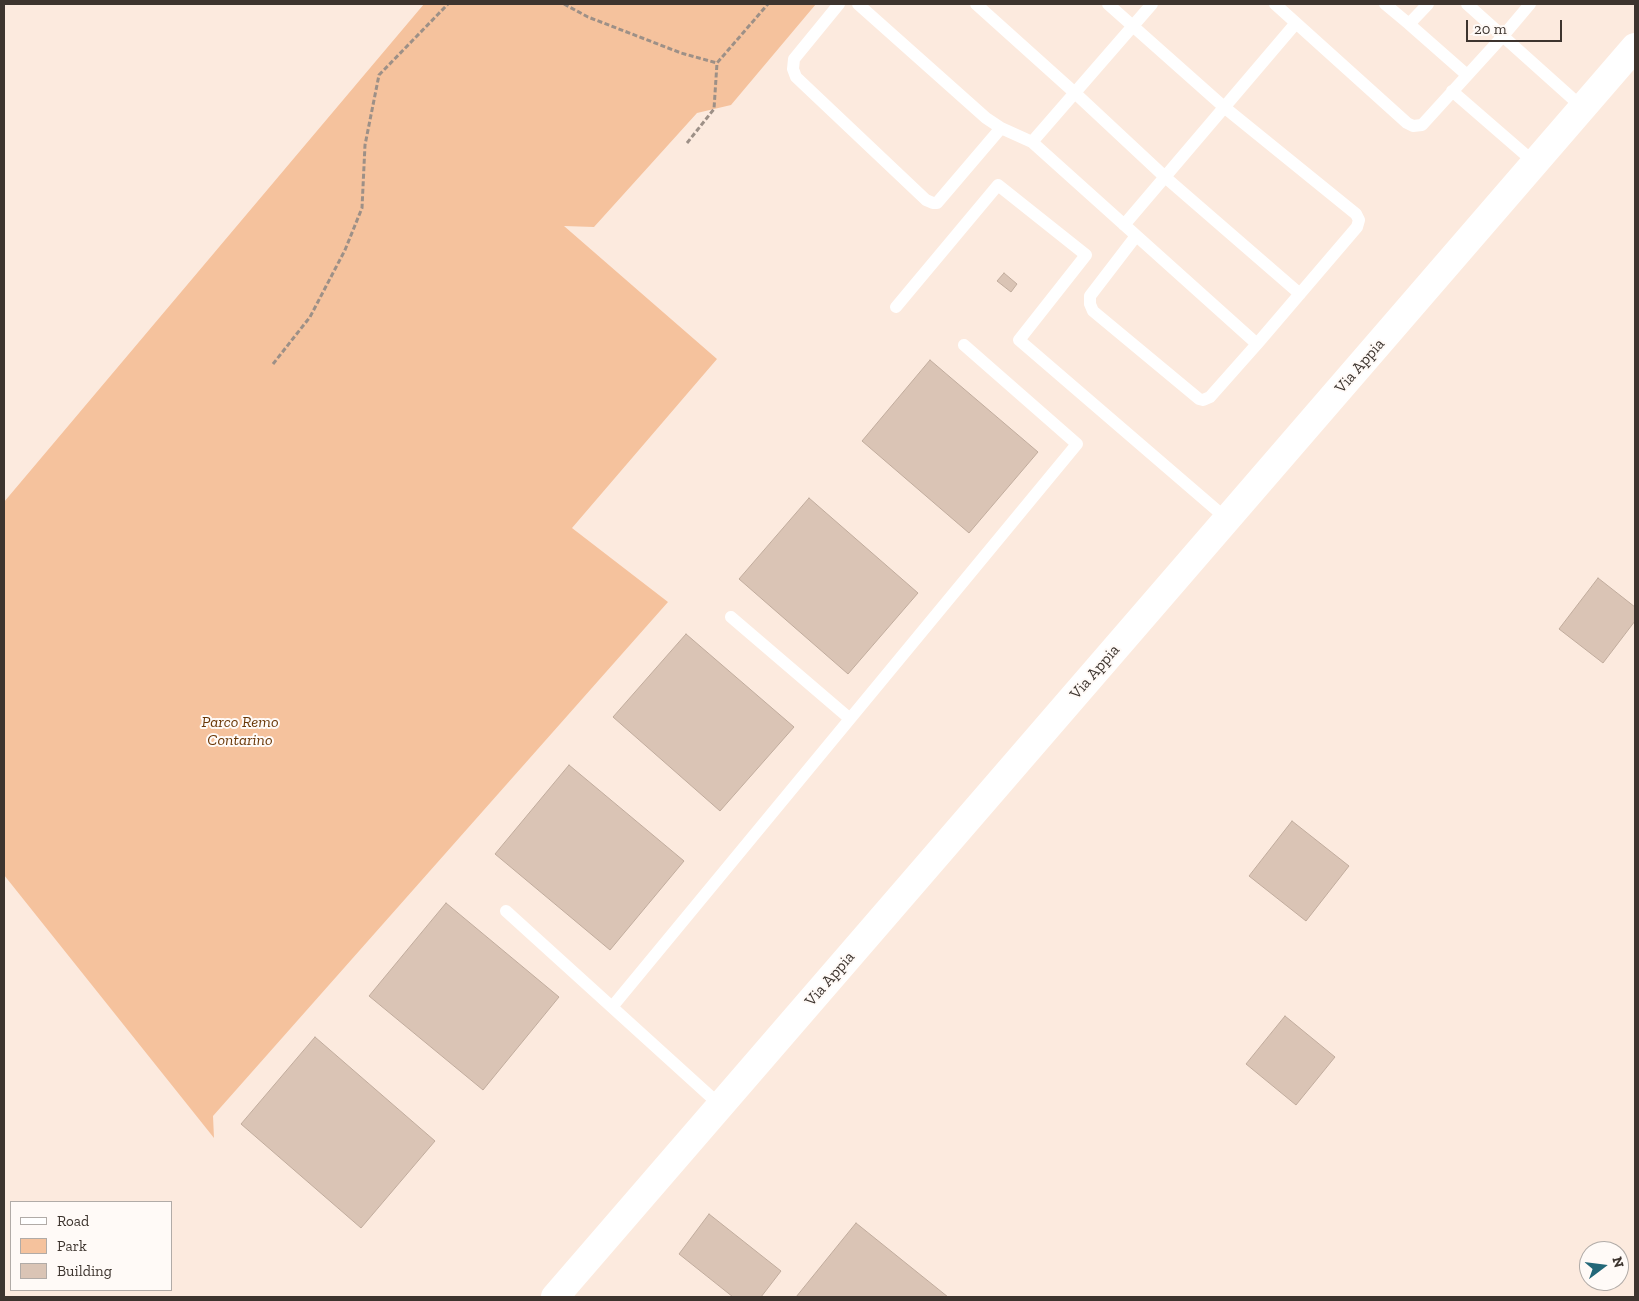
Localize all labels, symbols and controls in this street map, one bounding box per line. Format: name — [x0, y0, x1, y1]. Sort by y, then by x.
scale bar — [1469, 10, 1565, 42]
text: 20 m — [1474, 20, 1507, 38]
street label: Via Appia — [1331, 335, 1389, 397]
street label: Via Appia — [1066, 641, 1124, 703]
park label: Parco Remo Contarino — [201, 712, 279, 750]
street label: Via Appia — [801, 948, 859, 1010]
legend — [10, 1201, 172, 1291]
text: Road — [57, 1212, 89, 1230]
text: Park — [57, 1237, 87, 1255]
north arrow — [1579, 1241, 1629, 1291]
text: N — [1608, 1255, 1628, 1270]
text: Building — [57, 1262, 112, 1280]

